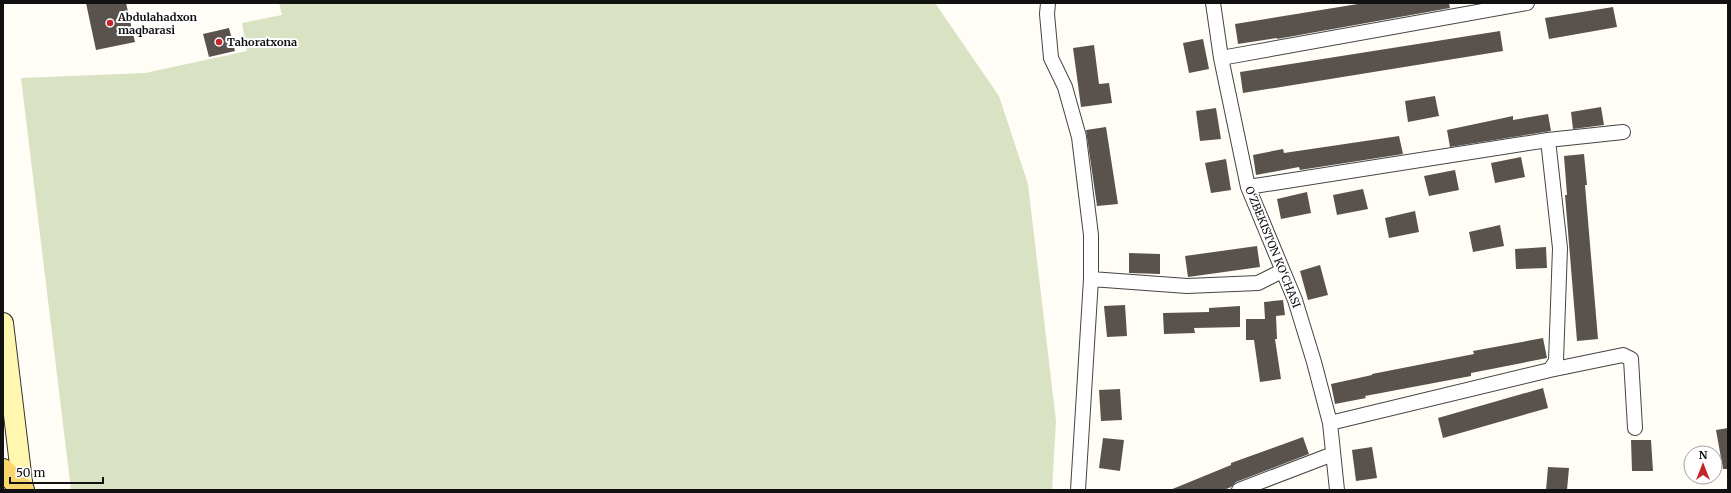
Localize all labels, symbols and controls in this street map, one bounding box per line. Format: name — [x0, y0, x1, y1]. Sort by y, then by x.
place label: Abdulahadxon maqbarasi — [117, 10, 198, 37]
marker: Abdulahadxon maqbarasi — [105, 18, 115, 28]
place label: Tahoratxona — [227, 35, 297, 49]
marker: Tahoratxona — [214, 37, 224, 47]
street label: O‘ZBEKISTON KO‘CHASI — [1242, 184, 1304, 310]
north arrow — [1683, 445, 1723, 485]
text: N — [1699, 448, 1708, 462]
scale bar — [10, 459, 103, 485]
text: 50 m — [16, 465, 45, 480]

